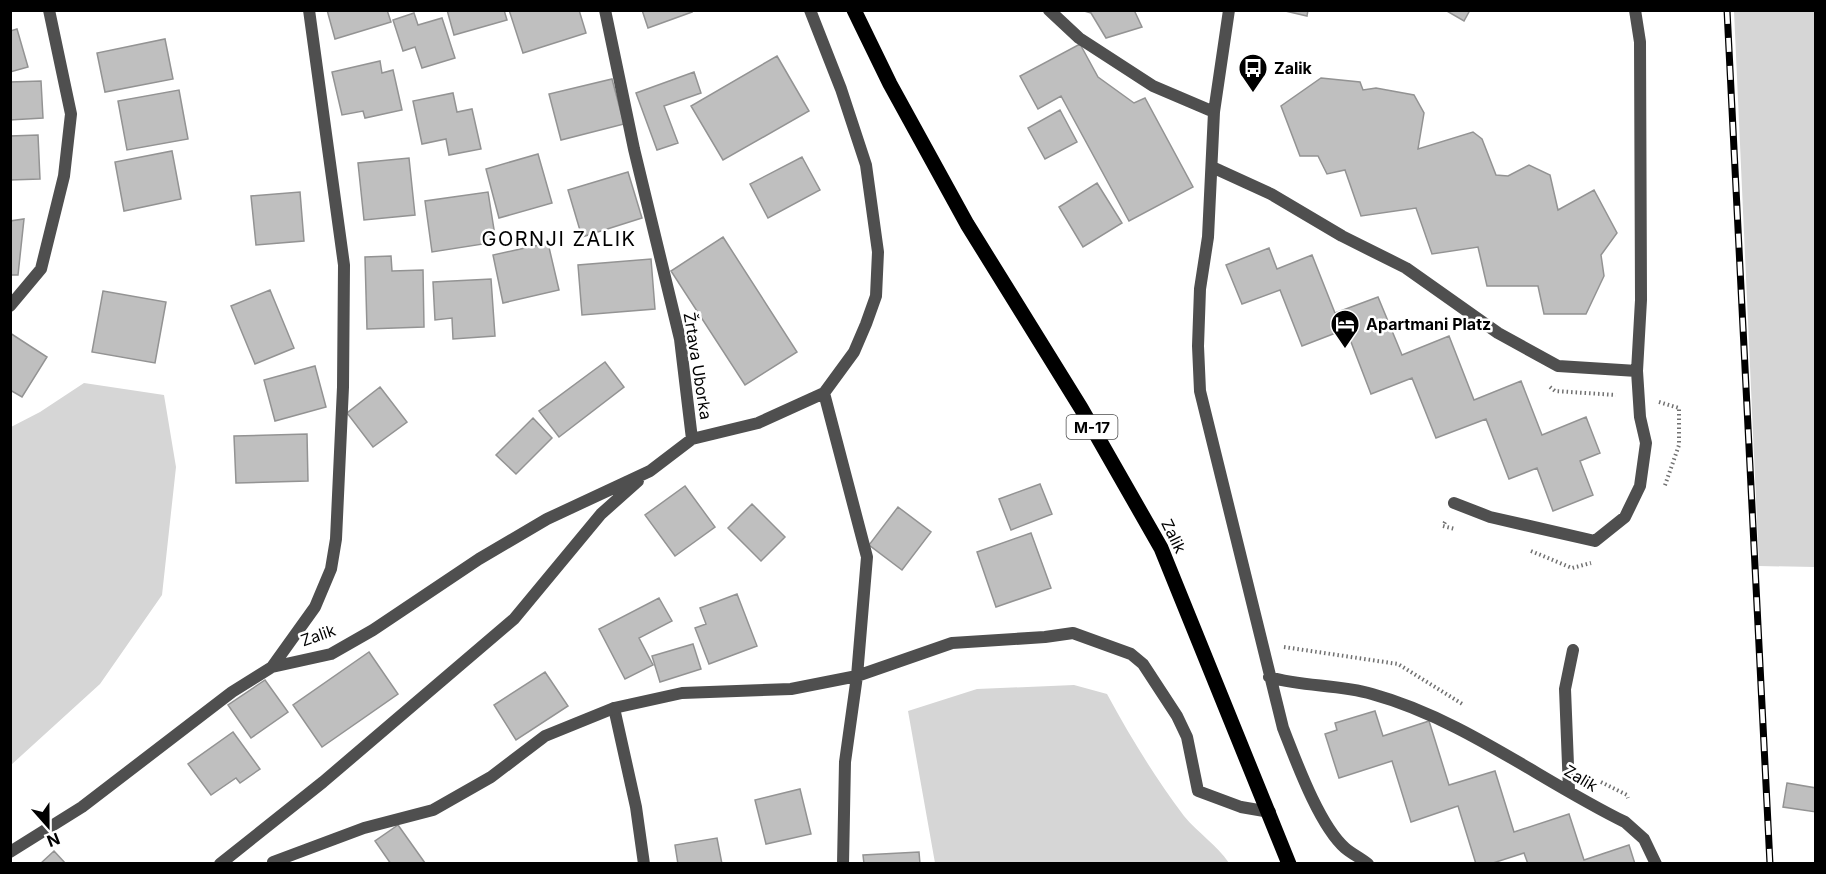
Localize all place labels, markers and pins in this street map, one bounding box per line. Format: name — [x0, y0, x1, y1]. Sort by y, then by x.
bus stop icon: Zalik — [1237, 52, 1269, 94]
place label: Zalik — [1274, 58, 1313, 78]
hotel icon: Apartmani Platz — [1329, 308, 1361, 350]
place label: Apartmani Platz — [1366, 314, 1491, 334]

